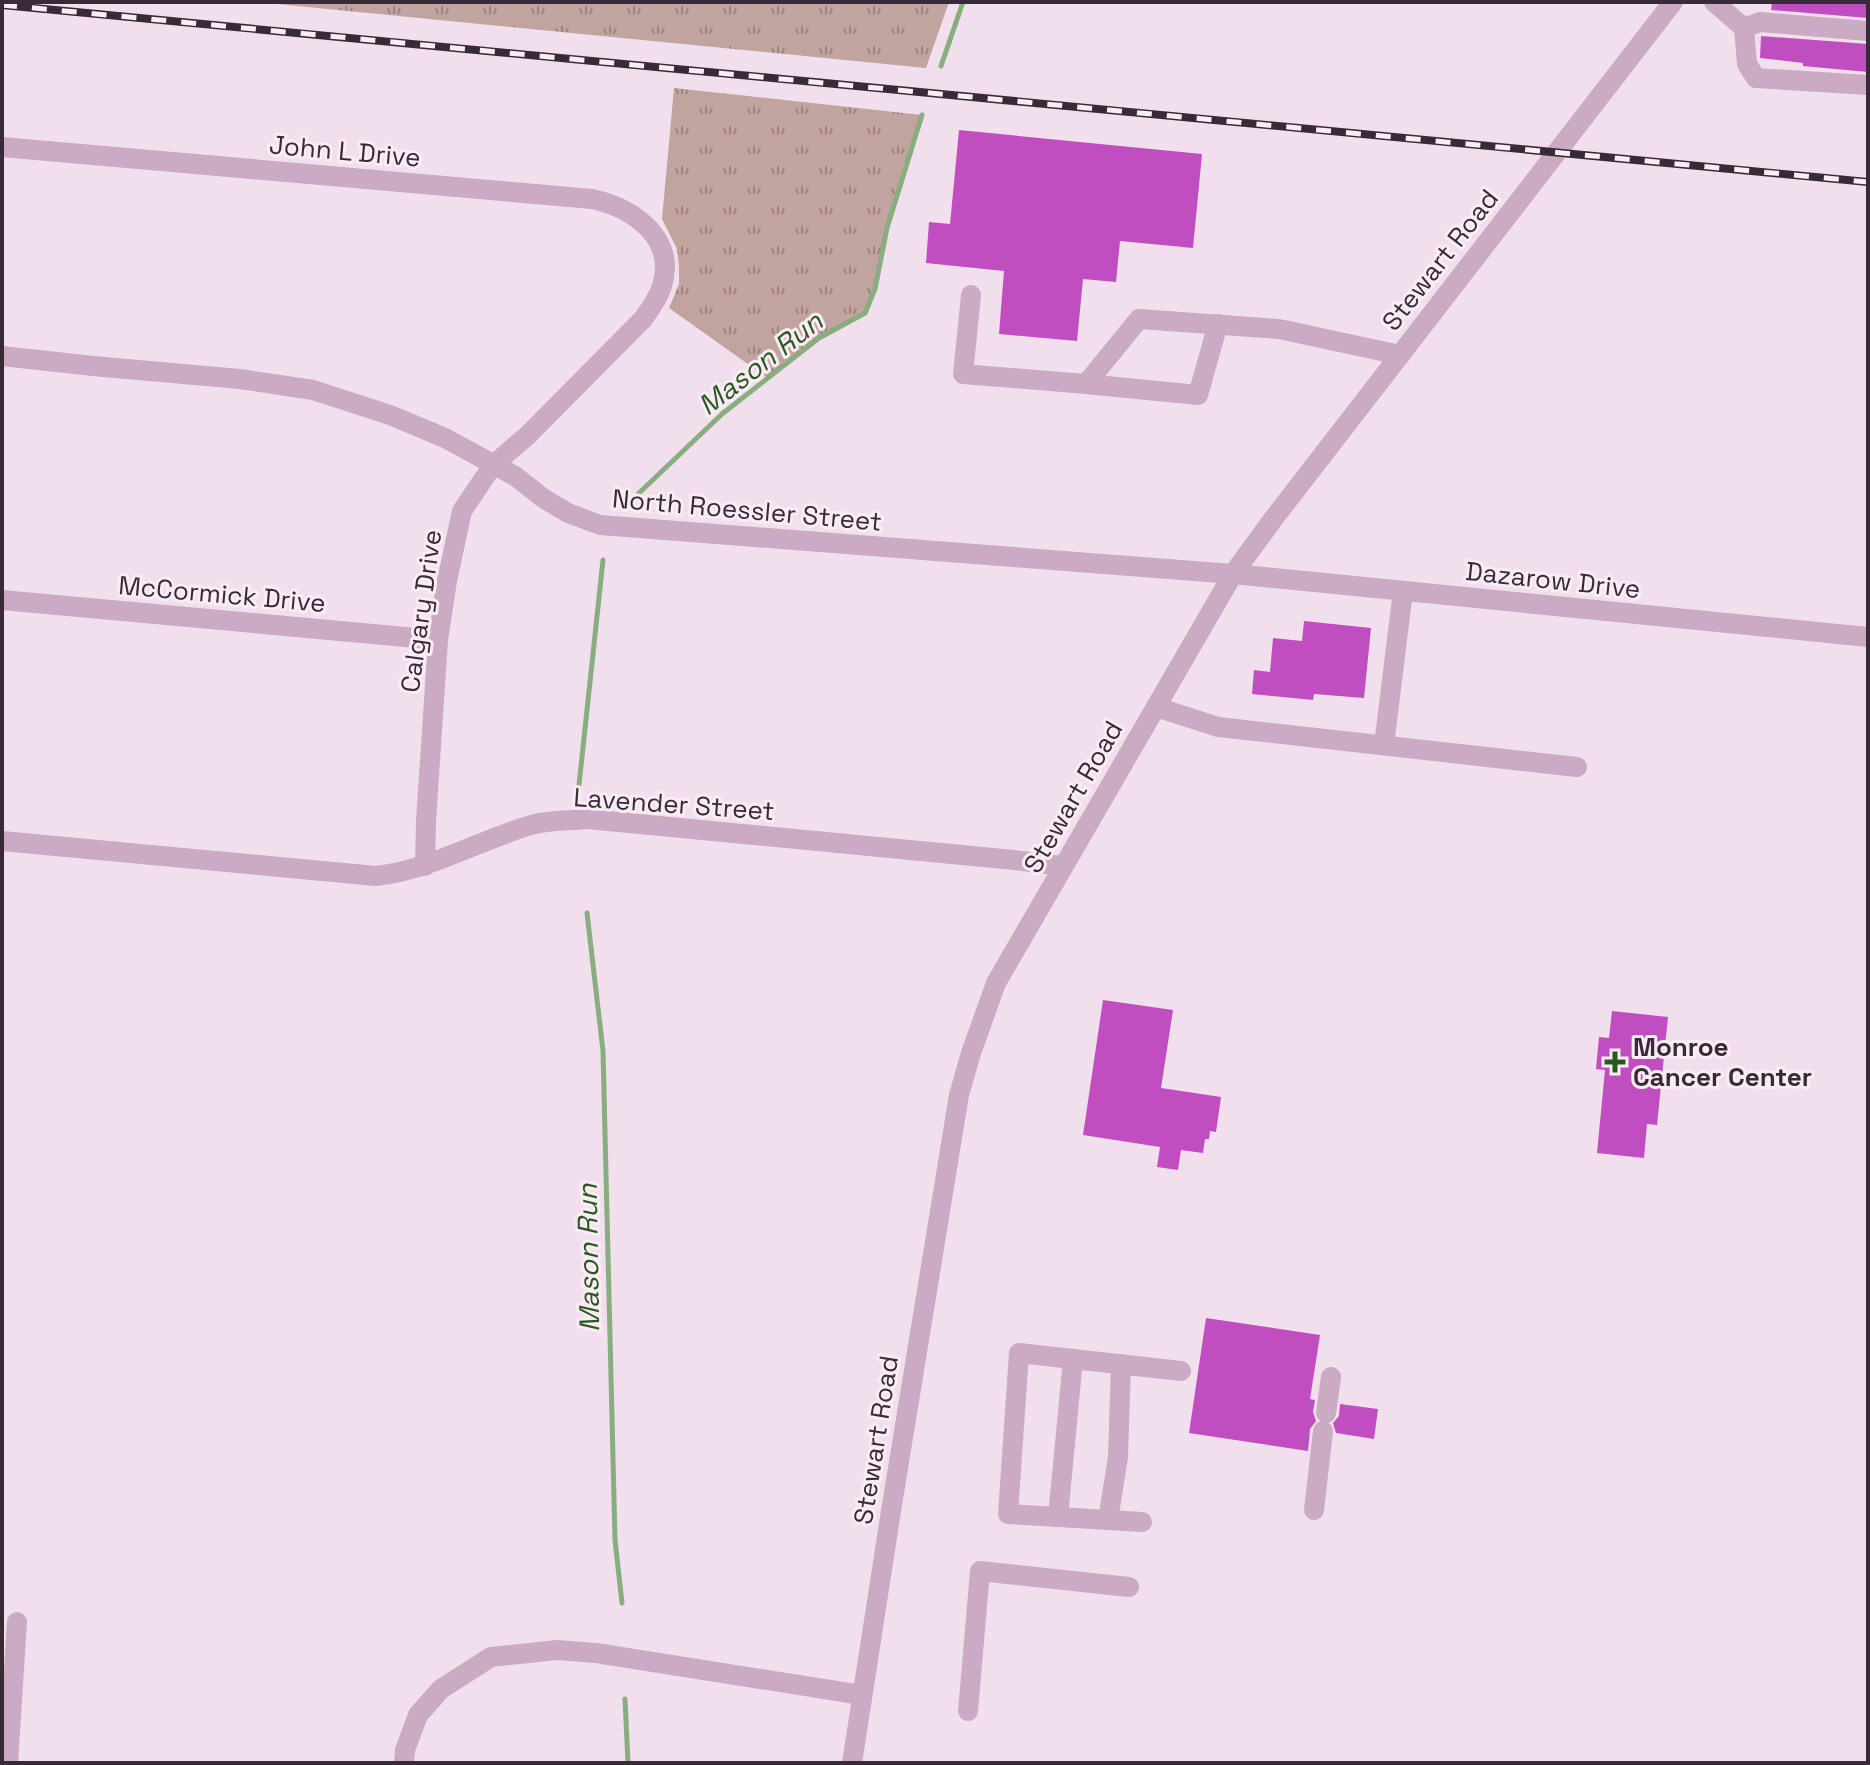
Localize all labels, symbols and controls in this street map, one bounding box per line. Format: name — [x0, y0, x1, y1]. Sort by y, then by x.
street label: John L Drive — [268, 127, 422, 175]
street label: Stewart Road — [1374, 182, 1506, 338]
water label: Mason Run — [690, 303, 830, 423]
street label: North Roessler Street — [611, 481, 883, 539]
street label: Calgary Drive — [393, 527, 449, 695]
street label: Dazarow Drive — [1464, 554, 1642, 606]
street label: McCormick Drive — [117, 568, 327, 620]
street label: Stewart Road — [1016, 715, 1130, 879]
street label: Lavender Street — [572, 780, 776, 828]
place label: Monroe Cancer Center — [1633, 1030, 1812, 1094]
marker: Monroe Cancer Center — [1604, 1051, 1626, 1073]
water label: Mason Run — [569, 1183, 607, 1333]
street label: Stewart Road — [846, 1353, 906, 1527]

